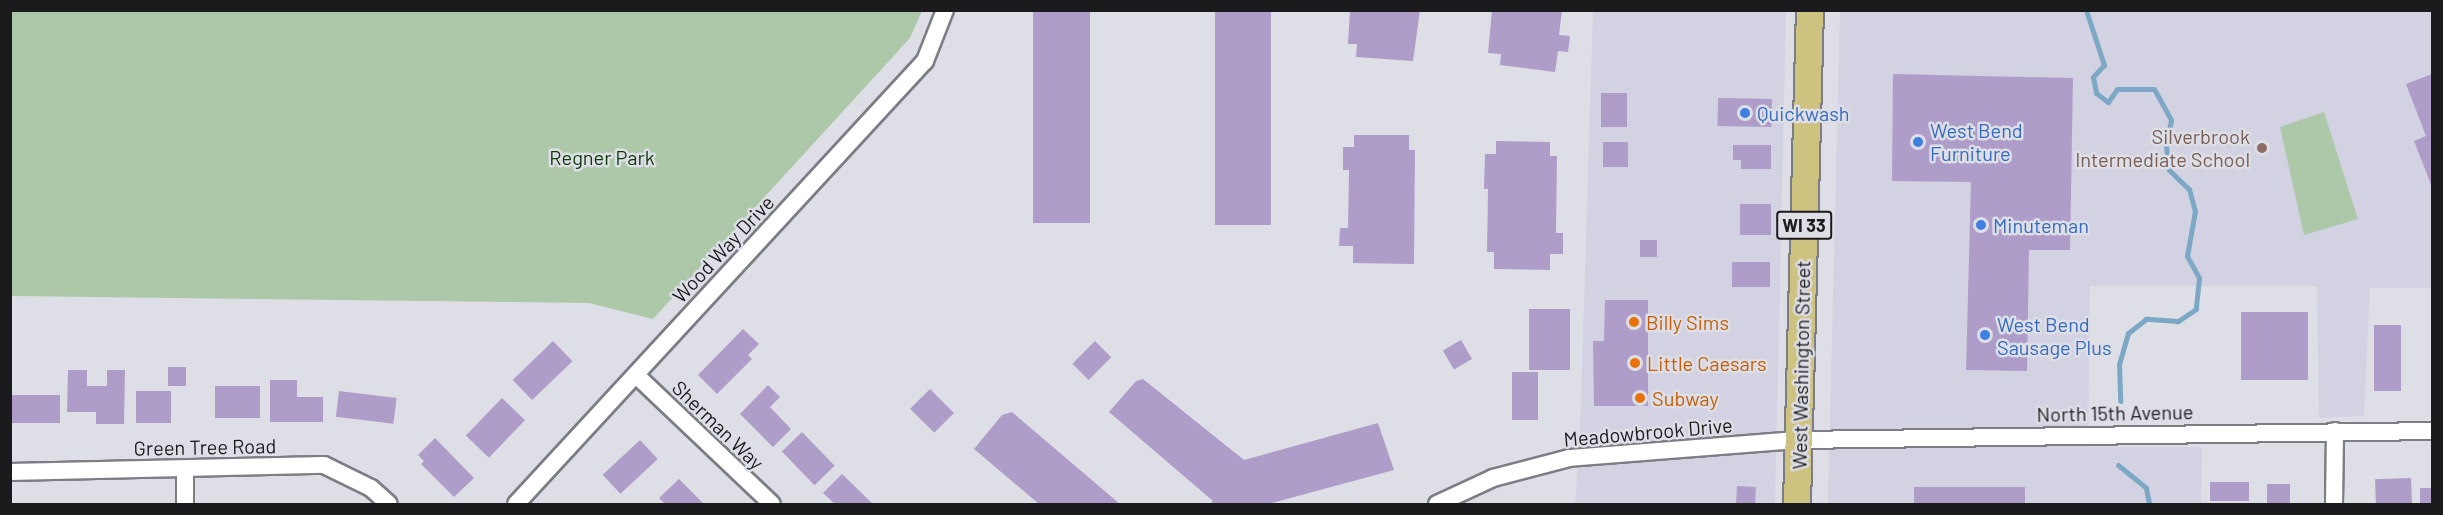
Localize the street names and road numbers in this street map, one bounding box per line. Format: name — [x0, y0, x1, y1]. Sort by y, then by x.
street label: Wood Way Drive — [667, 190, 779, 308]
road number: WI 33 — [1776, 210, 1832, 240]
street label: West Washington Street — [1787, 260, 1815, 470]
street label: Sherman Way — [667, 375, 769, 475]
street label: North 15th Avenue — [2036, 400, 2194, 426]
street label: Meadowbrook Drive — [1563, 413, 1733, 451]
street label: Green Tree Road — [134, 434, 276, 460]

